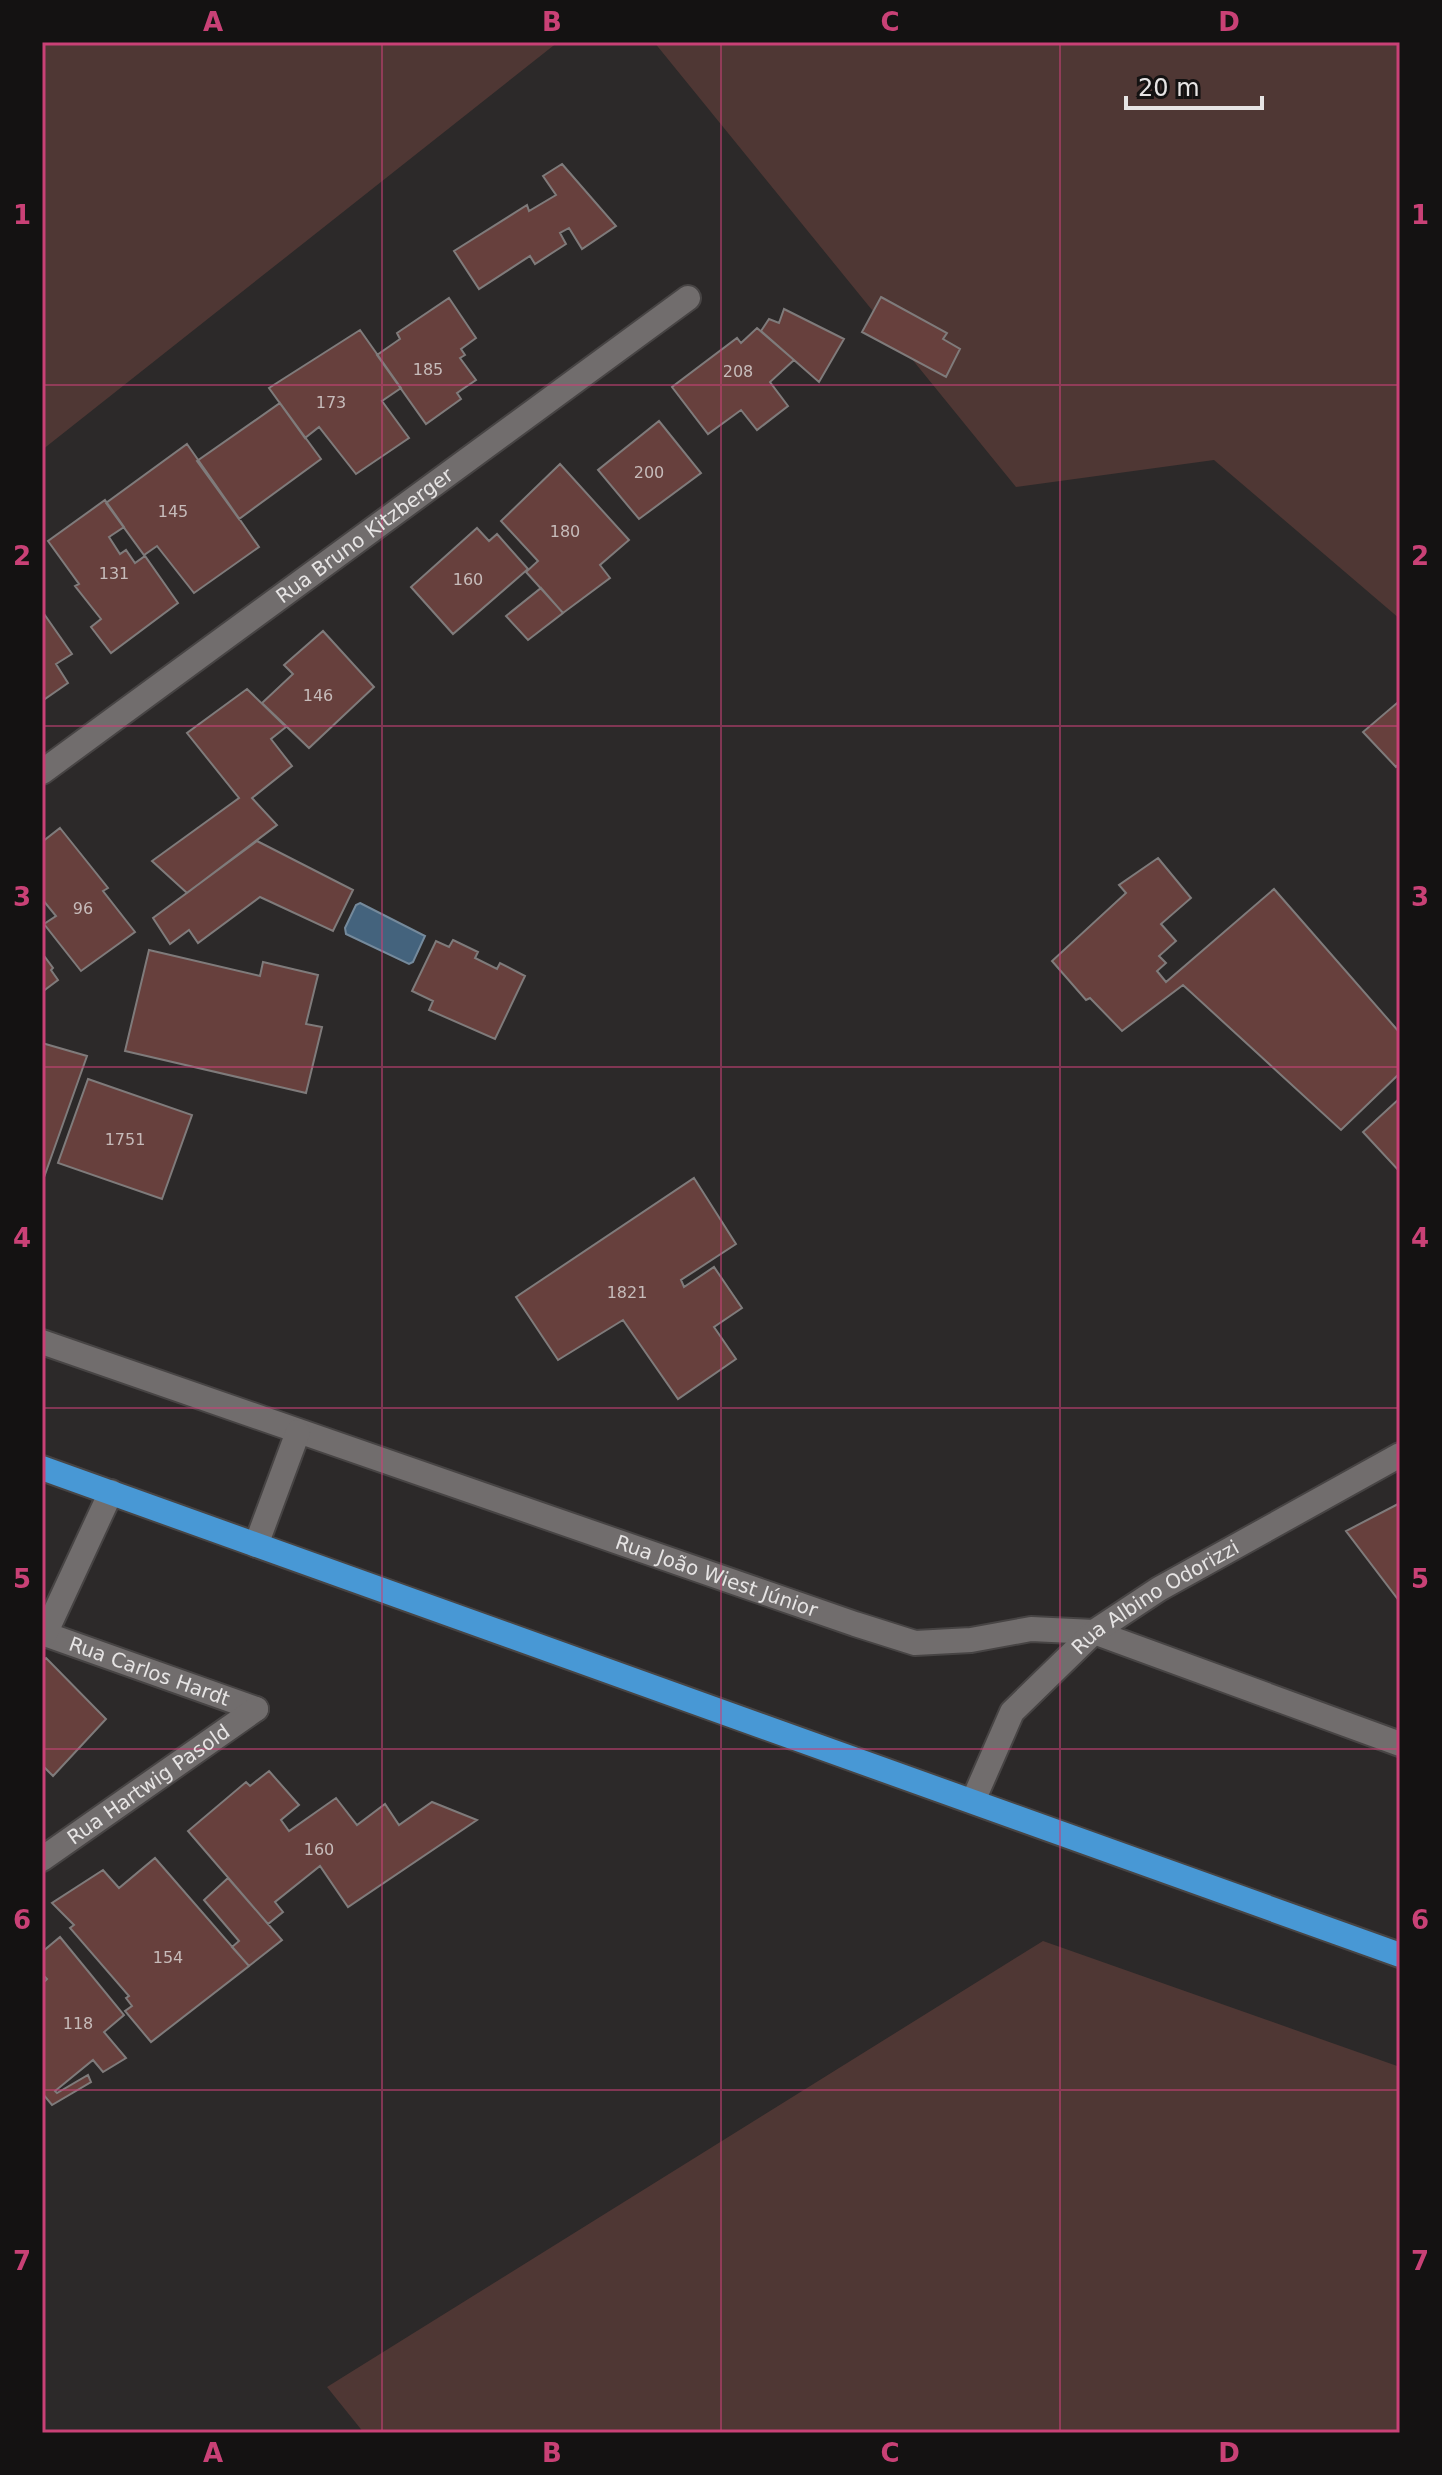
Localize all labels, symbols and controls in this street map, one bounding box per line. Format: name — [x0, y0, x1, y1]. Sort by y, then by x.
text: A — [203, 7, 223, 37]
text: B — [542, 7, 562, 37]
text: C — [880, 7, 900, 37]
text: D — [1218, 7, 1240, 37]
scale bar — [1126, 60, 1262, 110]
text: 20 m — [1138, 74, 1200, 102]
text: 1 — [13, 200, 31, 230]
text: 1 — [1411, 200, 1429, 230]
house number: 185 — [413, 360, 443, 379]
house number: 208 — [723, 362, 753, 381]
house number: 173 — [316, 393, 346, 412]
street label: Rua Bruno Kitzberger — [271, 462, 458, 608]
house number: 200 — [634, 463, 664, 482]
house number: 145 — [158, 502, 188, 521]
house number: 180 — [550, 522, 580, 541]
text: 2 — [13, 541, 31, 571]
text: 2 — [1411, 541, 1429, 571]
house number: 131 — [99, 564, 129, 583]
house number: 160 — [453, 570, 483, 589]
house number: 146 — [303, 686, 333, 705]
text: 3 — [13, 882, 31, 912]
text: 3 — [1411, 882, 1429, 912]
house number: 96 — [73, 899, 93, 918]
house number: 1751 — [105, 1130, 145, 1149]
text: 4 — [13, 1223, 31, 1253]
text: 4 — [1411, 1223, 1429, 1253]
house number: 1821 — [607, 1283, 647, 1302]
street label: Rua João Wiest Júnior — [612, 1530, 822, 1622]
street label: Rua Albino Odorizzi — [1066, 1535, 1243, 1659]
text: 5 — [13, 1564, 31, 1594]
text: 5 — [1411, 1564, 1429, 1594]
street label: Rua Carlos Hardt — [66, 1632, 233, 1711]
street label: Rua Hartwig Pasold — [63, 1719, 234, 1850]
house number: 160 — [304, 1840, 334, 1859]
text: 6 — [13, 1905, 31, 1935]
text: 6 — [1411, 1905, 1429, 1935]
house number: 154 — [153, 1948, 183, 1967]
house number: 118 — [63, 2014, 93, 2033]
text: 7 — [13, 2246, 31, 2276]
text: 7 — [1411, 2246, 1429, 2276]
text: A — [203, 2438, 223, 2468]
text: B — [542, 2438, 562, 2468]
text: C — [880, 2438, 900, 2468]
text: D — [1218, 2438, 1240, 2468]

